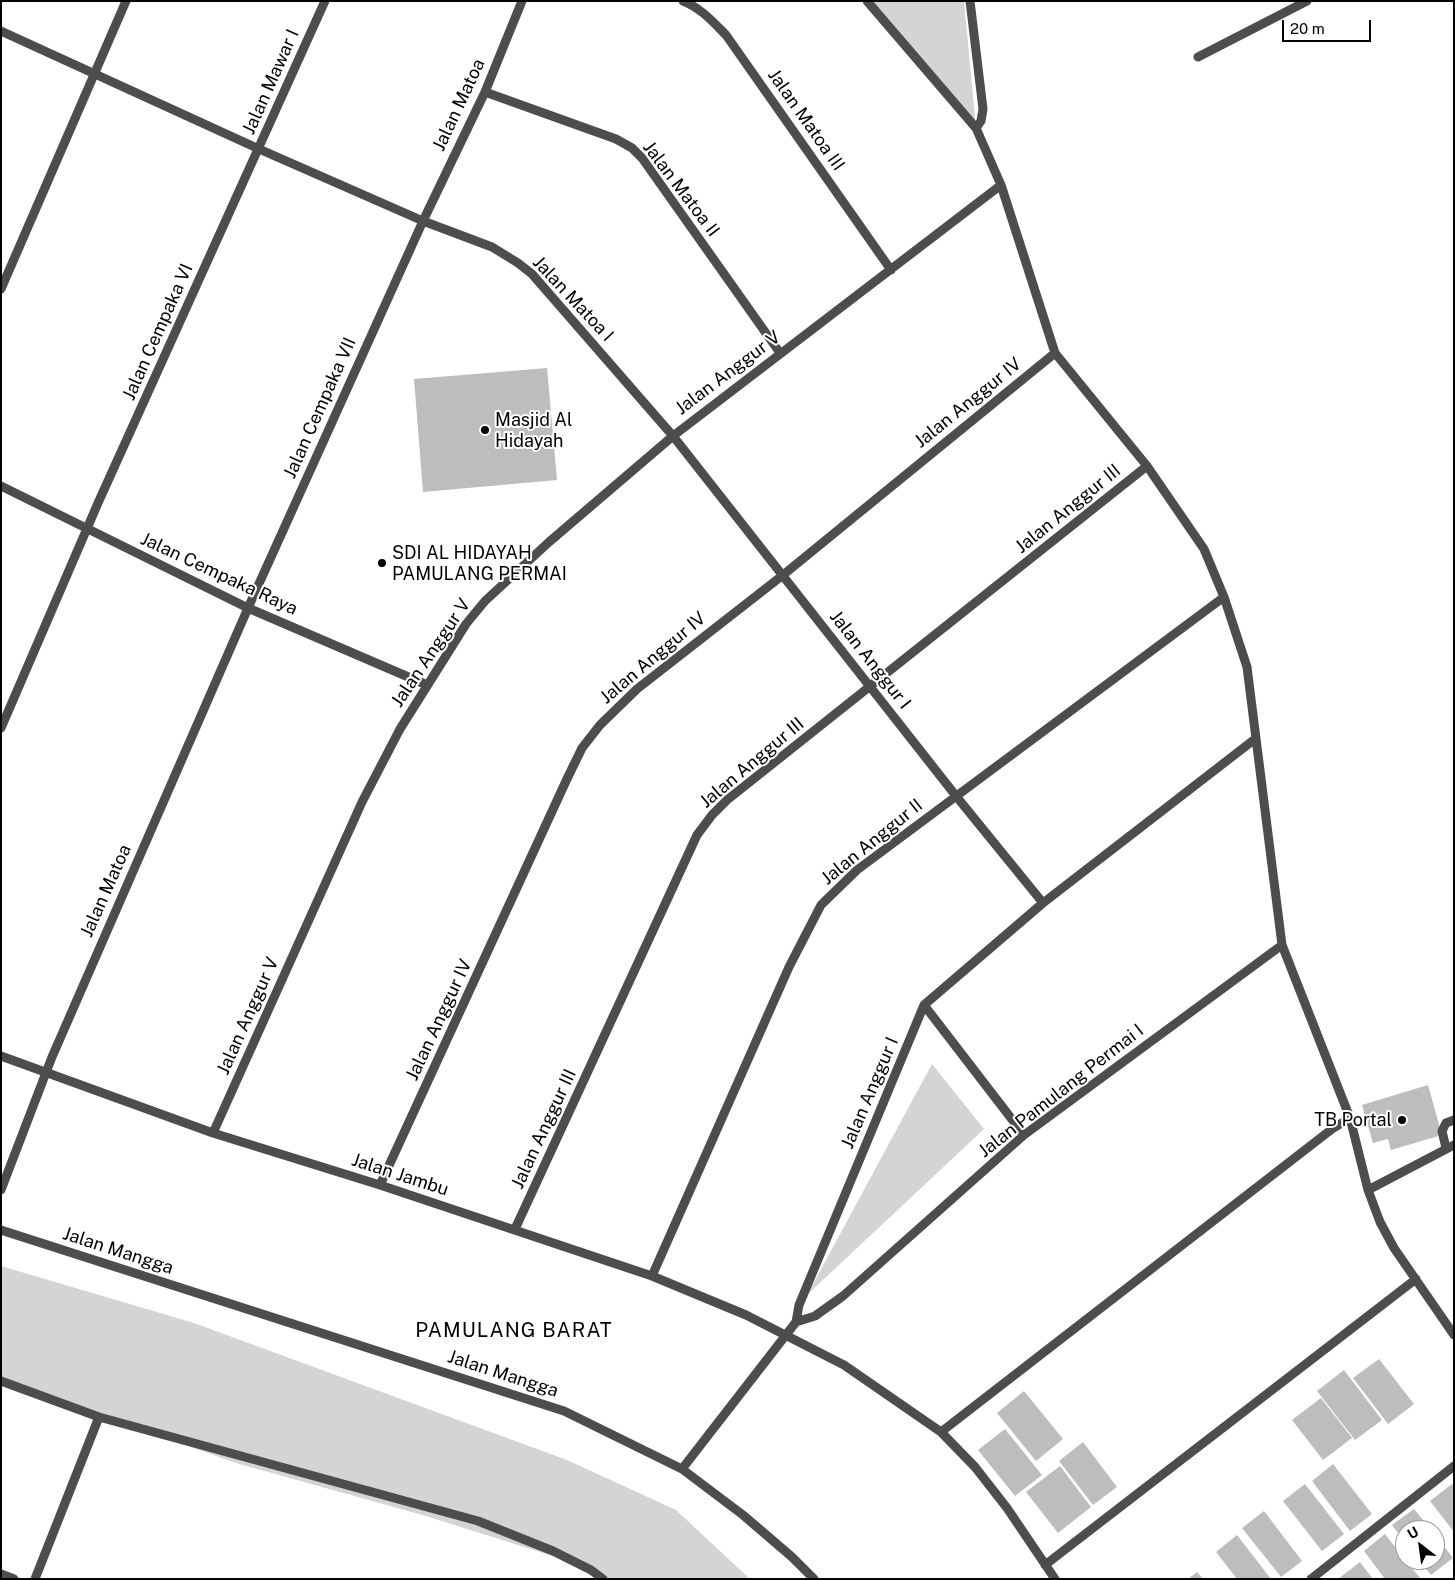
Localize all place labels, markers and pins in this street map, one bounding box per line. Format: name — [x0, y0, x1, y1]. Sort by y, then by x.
place label: Masjid Al Hidayah — [495, 409, 572, 452]
marker: Masjid Al Hidayah — [479, 424, 491, 436]
place label: SDI AL HIDAYAH PAMULANG PERMAI — [392, 542, 567, 584]
marker: SDI AL HIDAYAH PAMULANG PERMAI — [376, 557, 388, 569]
place label: TB Portal — [1314, 1109, 1392, 1131]
marker: TB Portal — [1396, 1114, 1408, 1126]

